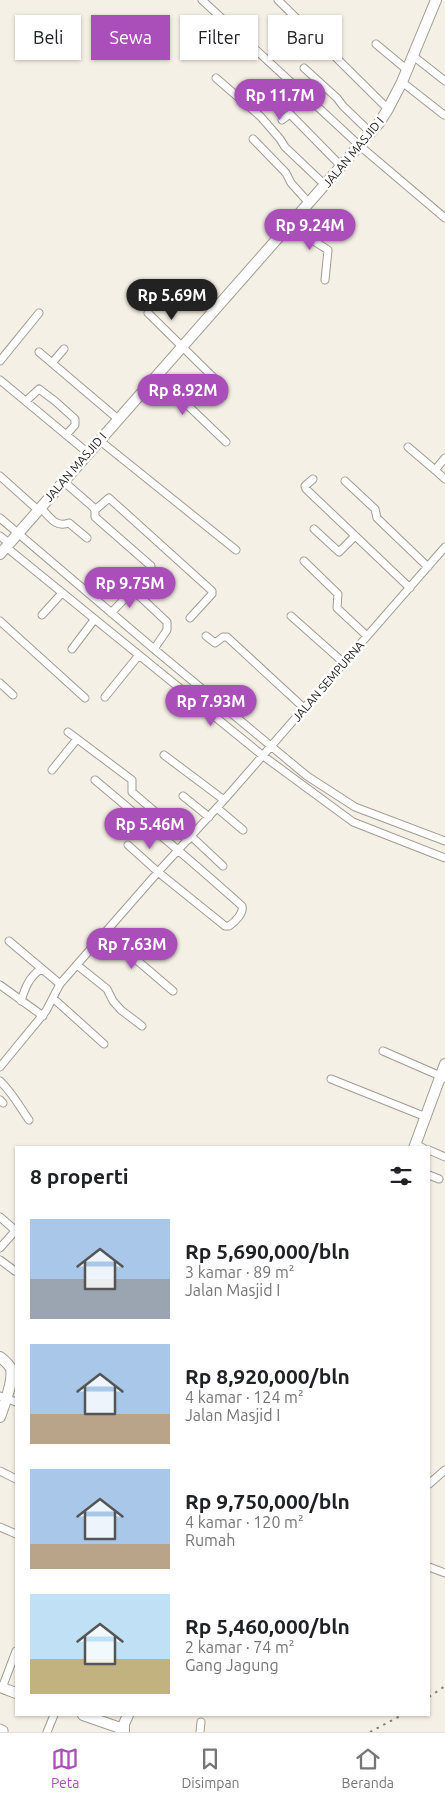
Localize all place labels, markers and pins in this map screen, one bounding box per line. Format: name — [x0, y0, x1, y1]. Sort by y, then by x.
pin: Rp 11.7M — [228, 78, 332, 121]
pin: Rp 9.24M — [258, 208, 362, 251]
pin: Rp 5.69M — [120, 278, 224, 321]
pin: Rp 8.92M — [131, 374, 235, 416]
pin: Rp 9.75M — [78, 566, 182, 609]
pin: Rp 7.93M — [159, 684, 263, 727]
pin: Rp 5.46M — [98, 808, 202, 850]
pin: Rp 7.63M — [80, 928, 184, 970]

